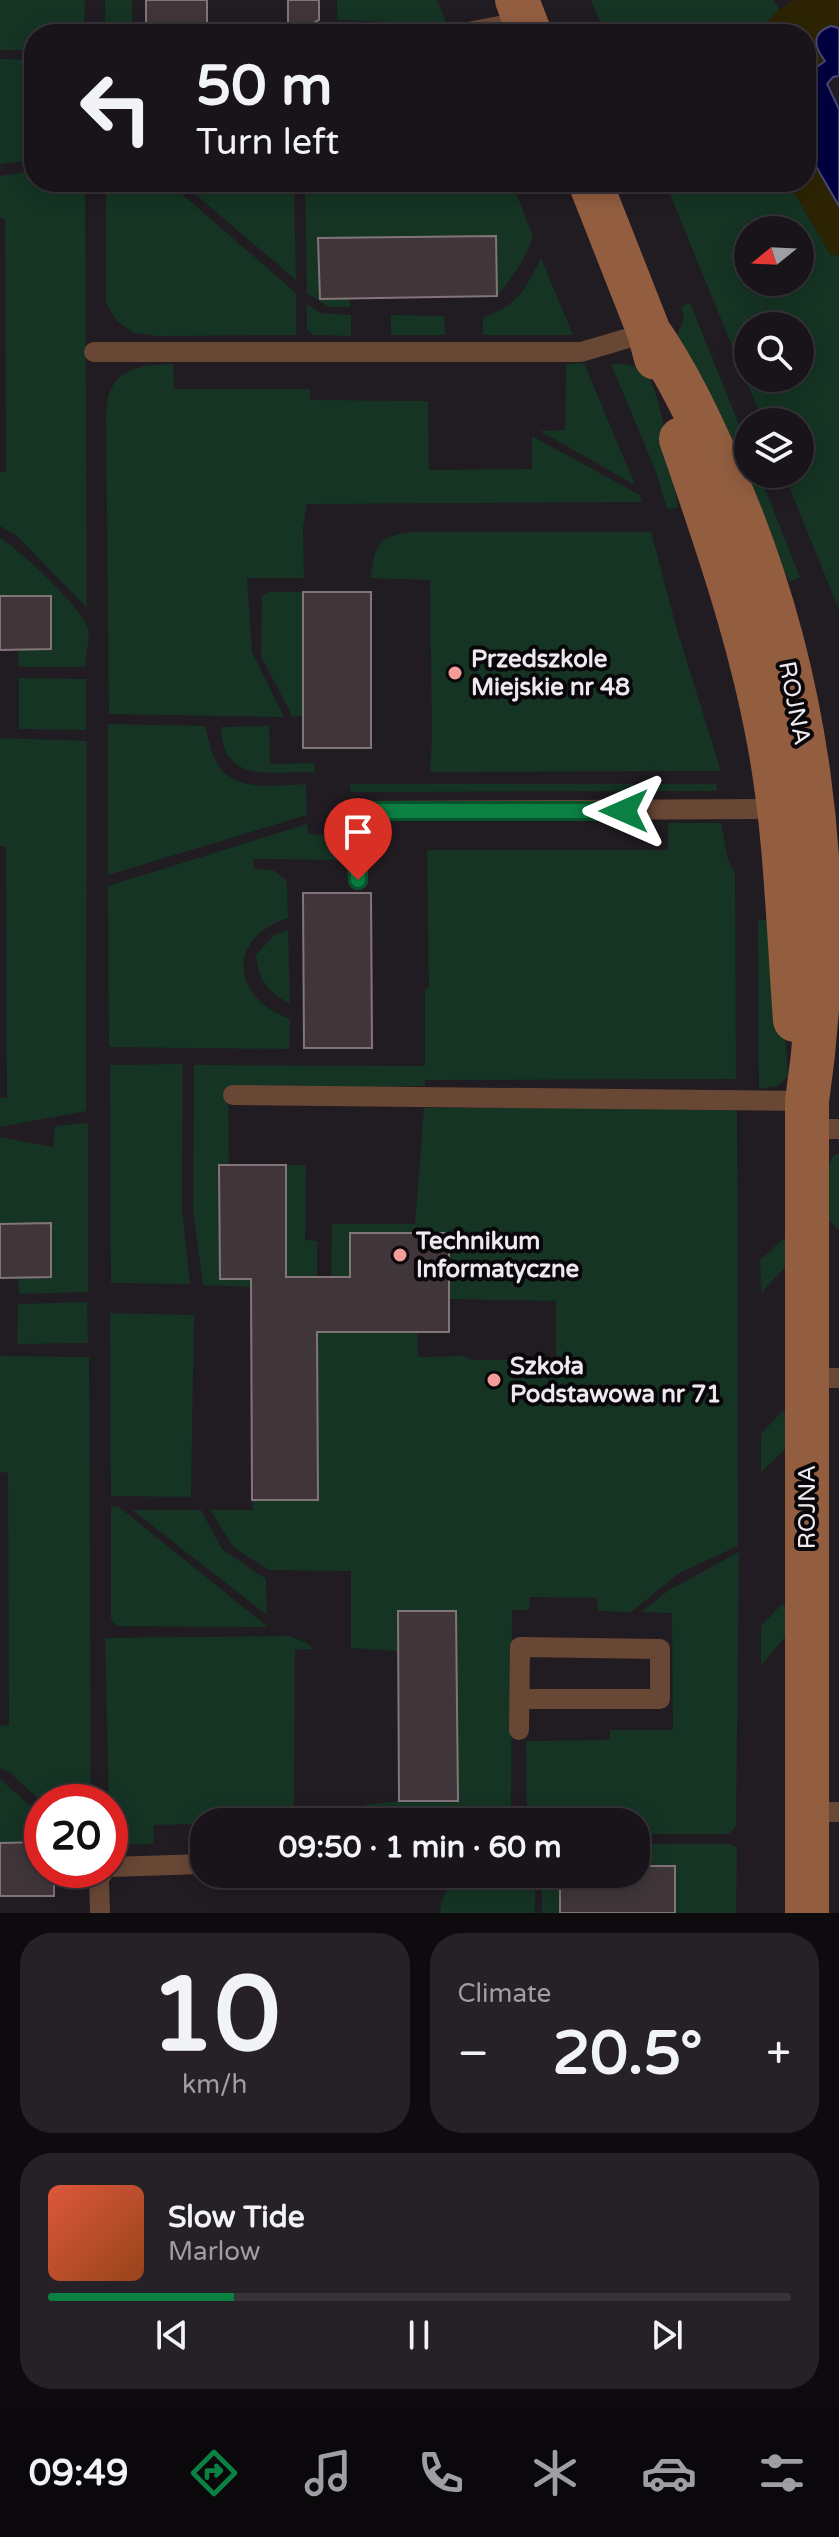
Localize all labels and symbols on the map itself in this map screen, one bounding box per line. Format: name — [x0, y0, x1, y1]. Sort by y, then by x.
north arrow — [734, 216, 814, 296]
place label: Przedszkole Miejskie nr 48 — [471, 645, 630, 702]
street label: ROJNA — [772, 659, 817, 747]
marker: Przedszkole Miejskie nr 48 — [446, 664, 464, 682]
position arrow — [582, 769, 666, 853]
pin — [324, 798, 392, 880]
place label: Technikum Informatyczne — [415, 1227, 580, 1284]
marker: Technikum Informatyczne — [391, 1246, 409, 1264]
place label: Szkoła Podstawowa nr 71 — [510, 1352, 721, 1409]
marker: Szkoła Podstawowa nr 71 — [485, 1371, 503, 1389]
street label: ROJNA — [793, 1465, 822, 1549]
speed limit sign: 20 — [24, 1784, 128, 1888]

